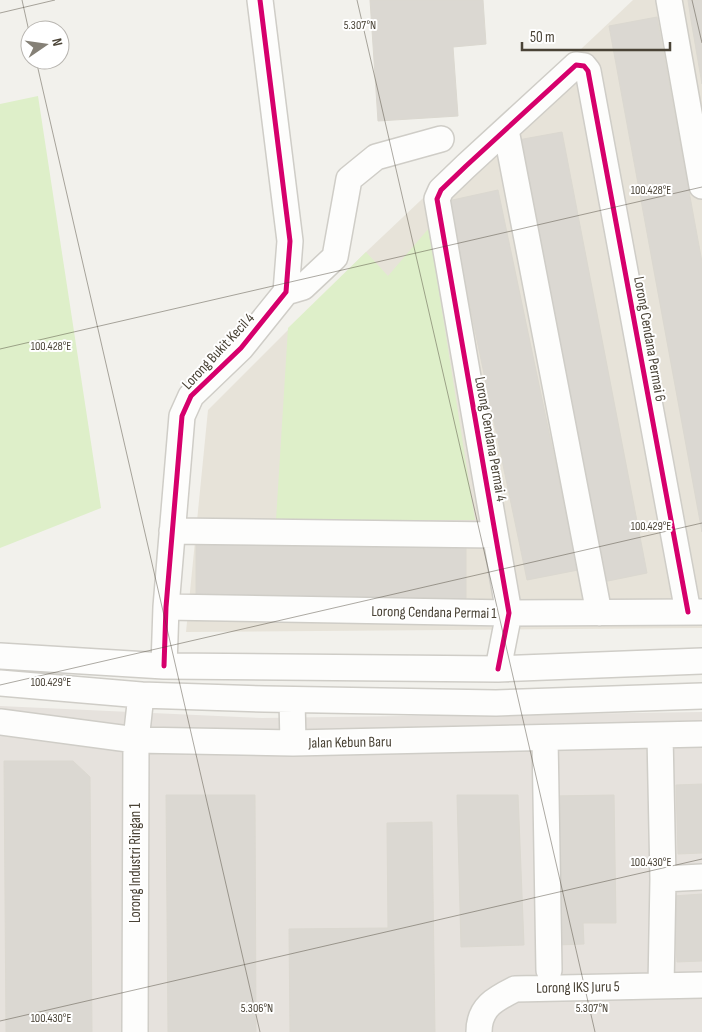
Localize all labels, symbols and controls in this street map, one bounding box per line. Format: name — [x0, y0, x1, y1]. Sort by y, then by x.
text: 5.307°N — [344, 18, 376, 33]
north arrow — [20, 20, 70, 70]
scale bar — [522, 20, 670, 52]
text: 50 m — [530, 28, 555, 47]
text: N — [48, 37, 66, 48]
text: 100.428°E — [631, 183, 671, 198]
street label: Lorong Cendana Permai 6 — [629, 275, 670, 403]
street label: Lorong Bukit Kecil 4 — [178, 309, 259, 394]
text: 100.428°E — [31, 339, 71, 354]
street label: Lorong Cendana Permai 4 — [470, 375, 511, 503]
text: 100.429°E — [631, 519, 671, 534]
street label: Lorong Cendana Permai 1 — [371, 602, 498, 623]
text: 100.429°E — [31, 675, 71, 690]
street label: Jalan Kebun Baru — [307, 732, 392, 753]
street label: Lorong Industri Ringan 1 — [126, 802, 145, 923]
text: 100.430°E — [631, 855, 671, 870]
street label: Lorong IKS Juru 5 — [536, 977, 620, 998]
text: 5.306°N — [241, 1001, 273, 1016]
text: 5.307°N — [576, 1001, 608, 1016]
text: 100.430°E — [31, 1011, 71, 1026]

